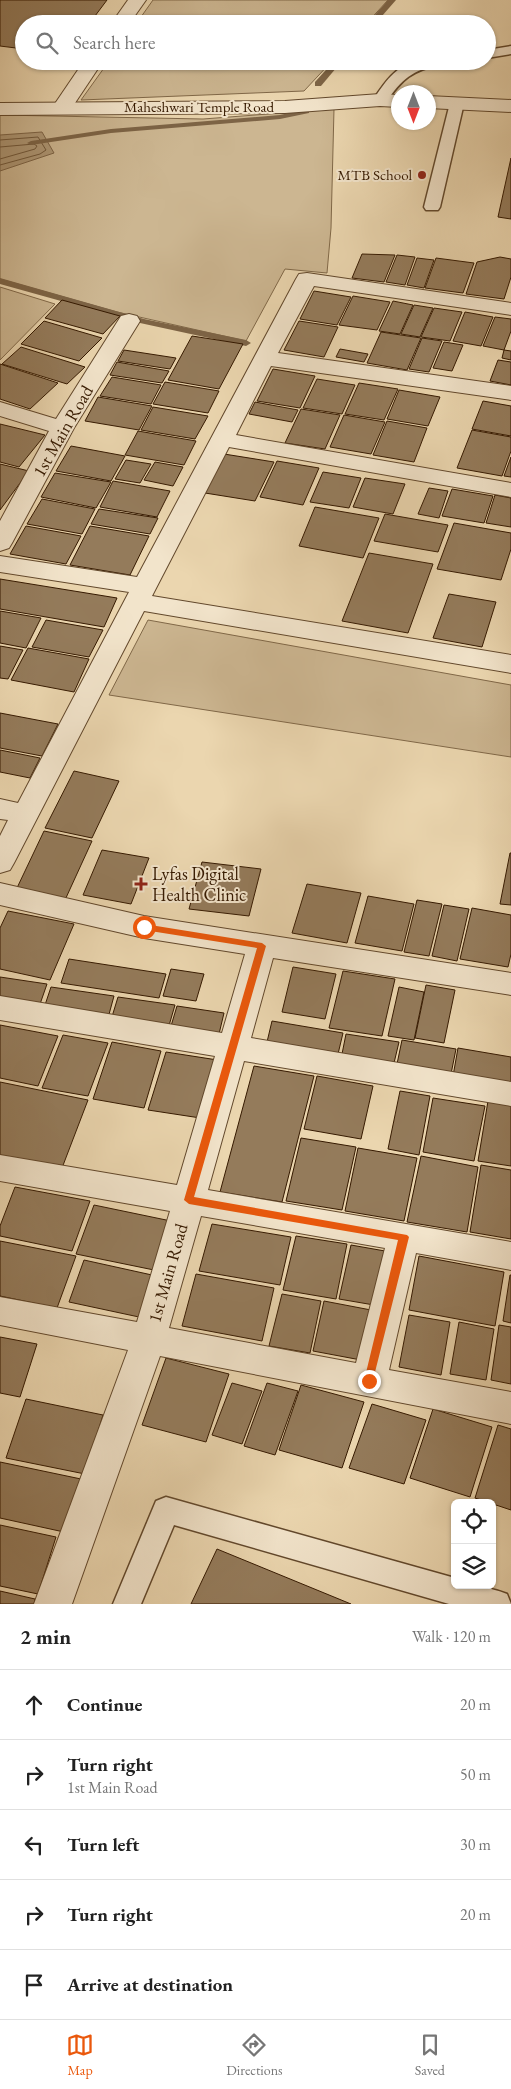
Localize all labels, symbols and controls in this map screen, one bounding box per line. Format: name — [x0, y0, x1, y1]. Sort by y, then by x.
search box — [15, 15, 496, 70]
icon: search — [33, 29, 61, 57]
text: Search here — [73, 30, 155, 55]
north arrow — [391, 85, 436, 130]
street label: Maheshwari Temple Road — [124, 97, 274, 116]
place label: MTB School — [338, 165, 412, 184]
marker: MTB School — [416, 169, 428, 181]
street label: 1st Main Road — [27, 380, 98, 481]
place label: Lyfas Digital Health Clinic — [152, 862, 246, 906]
marker: Lyfas Digital Health Clinic — [134, 877, 148, 891]
route start — [133, 916, 156, 939]
street label: 1st Main Road — [142, 1220, 193, 1325]
route end — [358, 1370, 381, 1393]
map controls — [451, 1499, 496, 1589]
button: locate — [451, 1499, 496, 1544]
button: layers — [451, 1544, 496, 1589]
text: 2 min — [20, 1623, 71, 1650]
text: Walk · 120 m — [412, 1626, 491, 1647]
icon: ahead — [20, 1691, 48, 1719]
text: Continue — [67, 1692, 142, 1717]
text: 20 m — [460, 1694, 491, 1715]
text: Turn right — [67, 1752, 153, 1777]
icon: right — [20, 1761, 48, 1789]
text: 50 m — [460, 1764, 491, 1785]
text: 1st Main Road — [67, 1777, 158, 1798]
icon: left — [20, 1831, 48, 1859]
text: Turn left — [67, 1832, 139, 1857]
text: 30 m — [460, 1834, 491, 1855]
icon: right — [20, 1901, 48, 1929]
text: Turn right — [67, 1902, 153, 1927]
text: 20 m — [460, 1904, 491, 1925]
icon: arrive — [20, 1971, 48, 1999]
text: Arrive at destination — [67, 1972, 233, 1997]
tab: Map — [66, 2031, 94, 2079]
tab: Directions — [226, 2031, 283, 2079]
tab: Saved — [415, 2031, 445, 2079]

